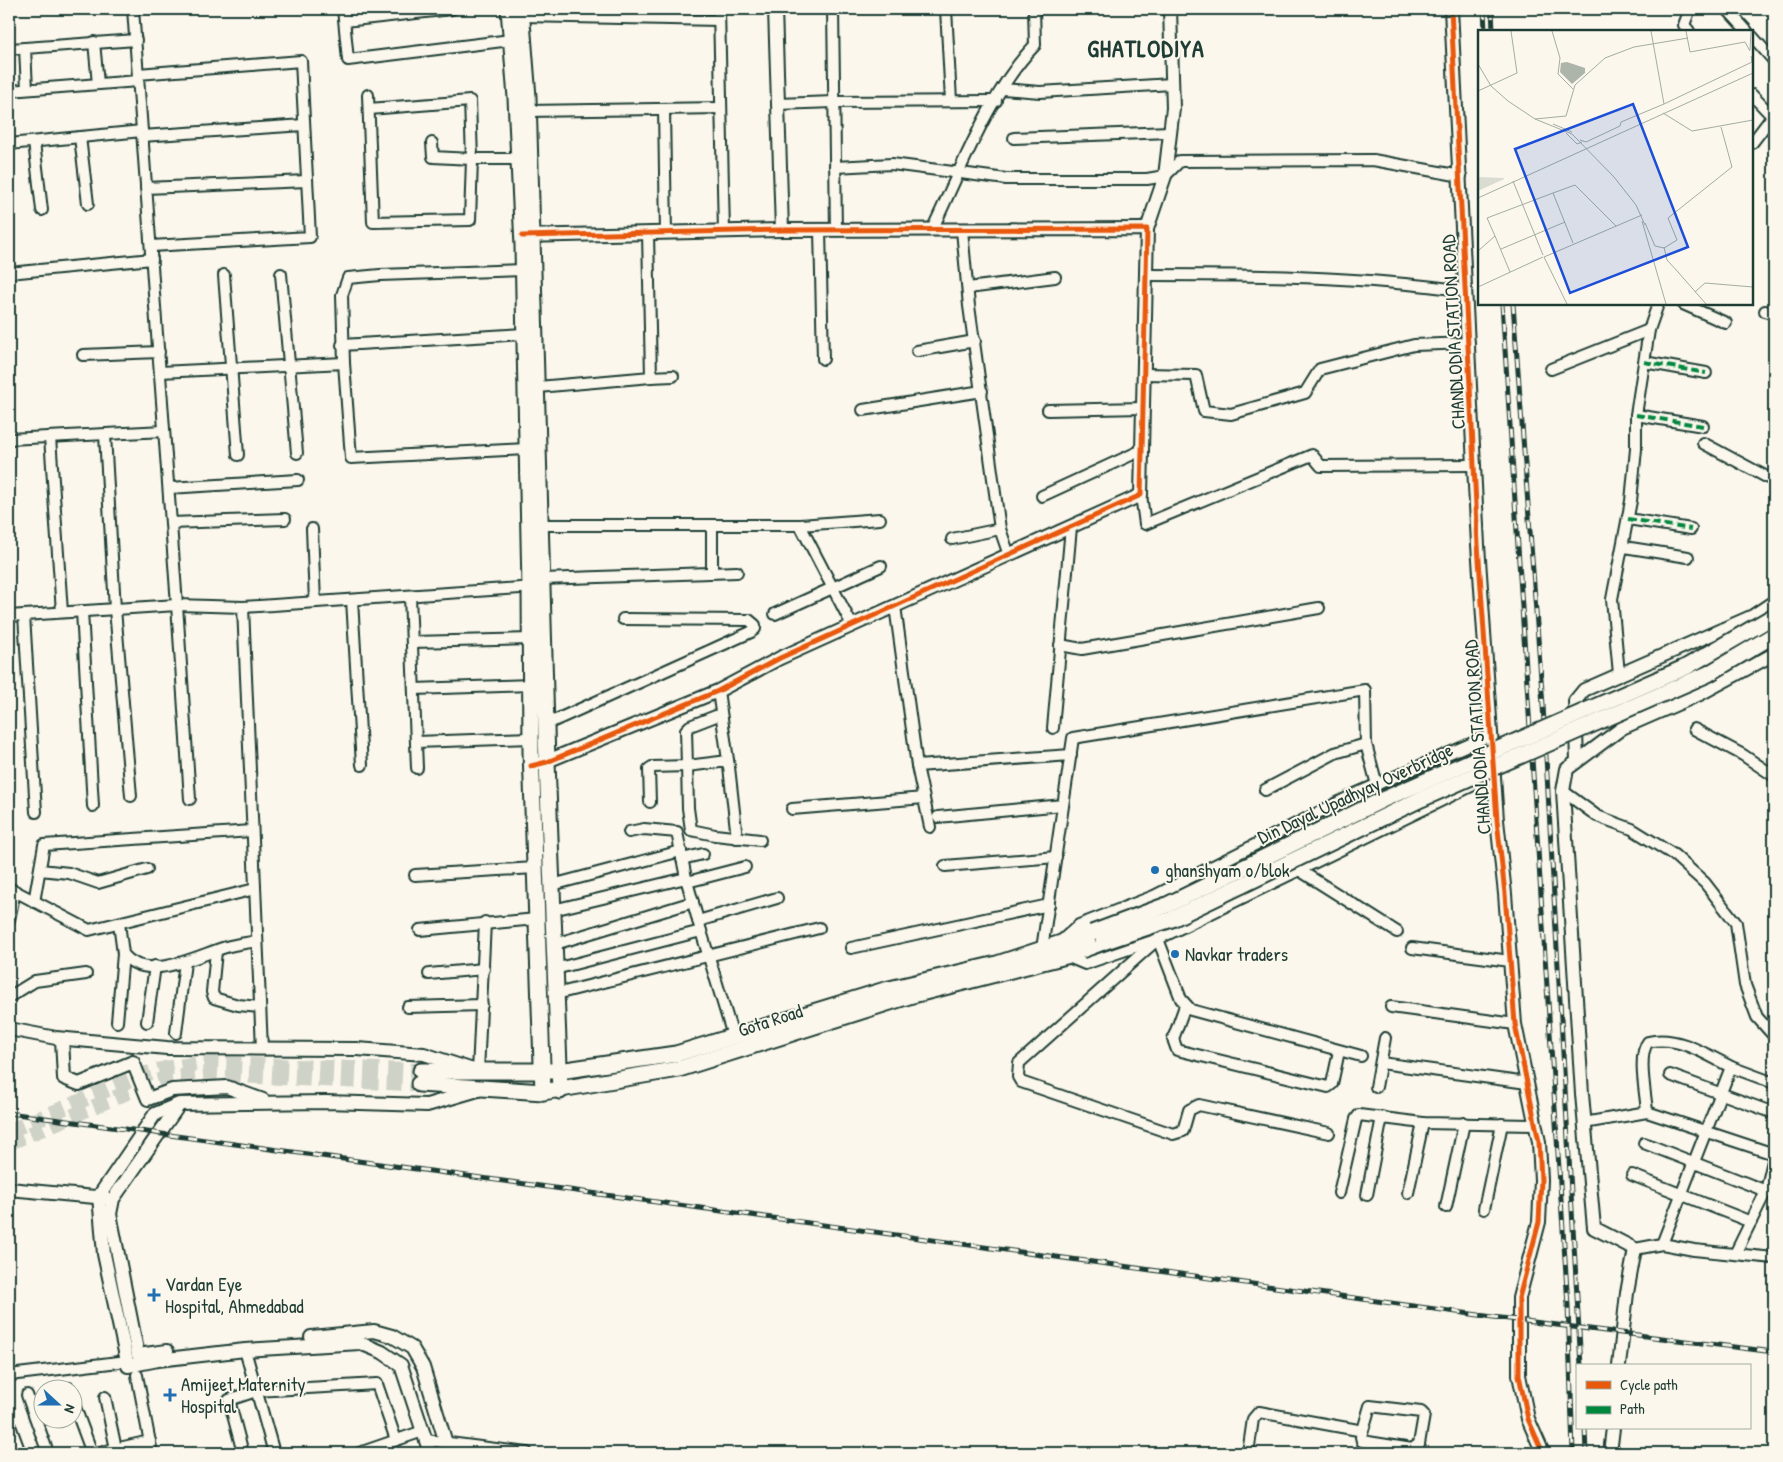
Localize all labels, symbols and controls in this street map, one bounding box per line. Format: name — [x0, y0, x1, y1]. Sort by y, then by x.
inset map — [1478, 30, 1753, 305]
district label: GHATLODIYA — [1087, 32, 1205, 64]
street label: CHANDLODIA STATION ROAD — [1435, 234, 1471, 430]
street label: CHANDLODIA STATION ROAD — [1457, 639, 1497, 835]
street label: Din Dayal Upadhyay Overbridge — [1253, 736, 1457, 850]
place label: ghanshyam o/blok — [1165, 857, 1290, 883]
marker: ghanshyam o/blok — [1149, 864, 1161, 876]
place label: Navkar traders — [1185, 941, 1288, 967]
marker: Navkar traders — [1169, 948, 1181, 960]
street label: Gota Road — [734, 997, 806, 1043]
place label: Vardan Eye Hospital, Ahmedabad — [165, 1271, 304, 1319]
marker: Vardan Eye Hospital, Ahmedabad — [147, 1288, 161, 1302]
legend — [1576, 1364, 1750, 1430]
place label: Amijeet Maternity Hospital — [181, 1371, 306, 1419]
text: Cycle path — [1620, 1374, 1678, 1395]
north arrow — [32, 1380, 82, 1430]
marker: Amijeet Maternity Hospital — [163, 1388, 177, 1402]
text: Path — [1620, 1398, 1645, 1419]
text: N — [60, 1402, 81, 1416]

